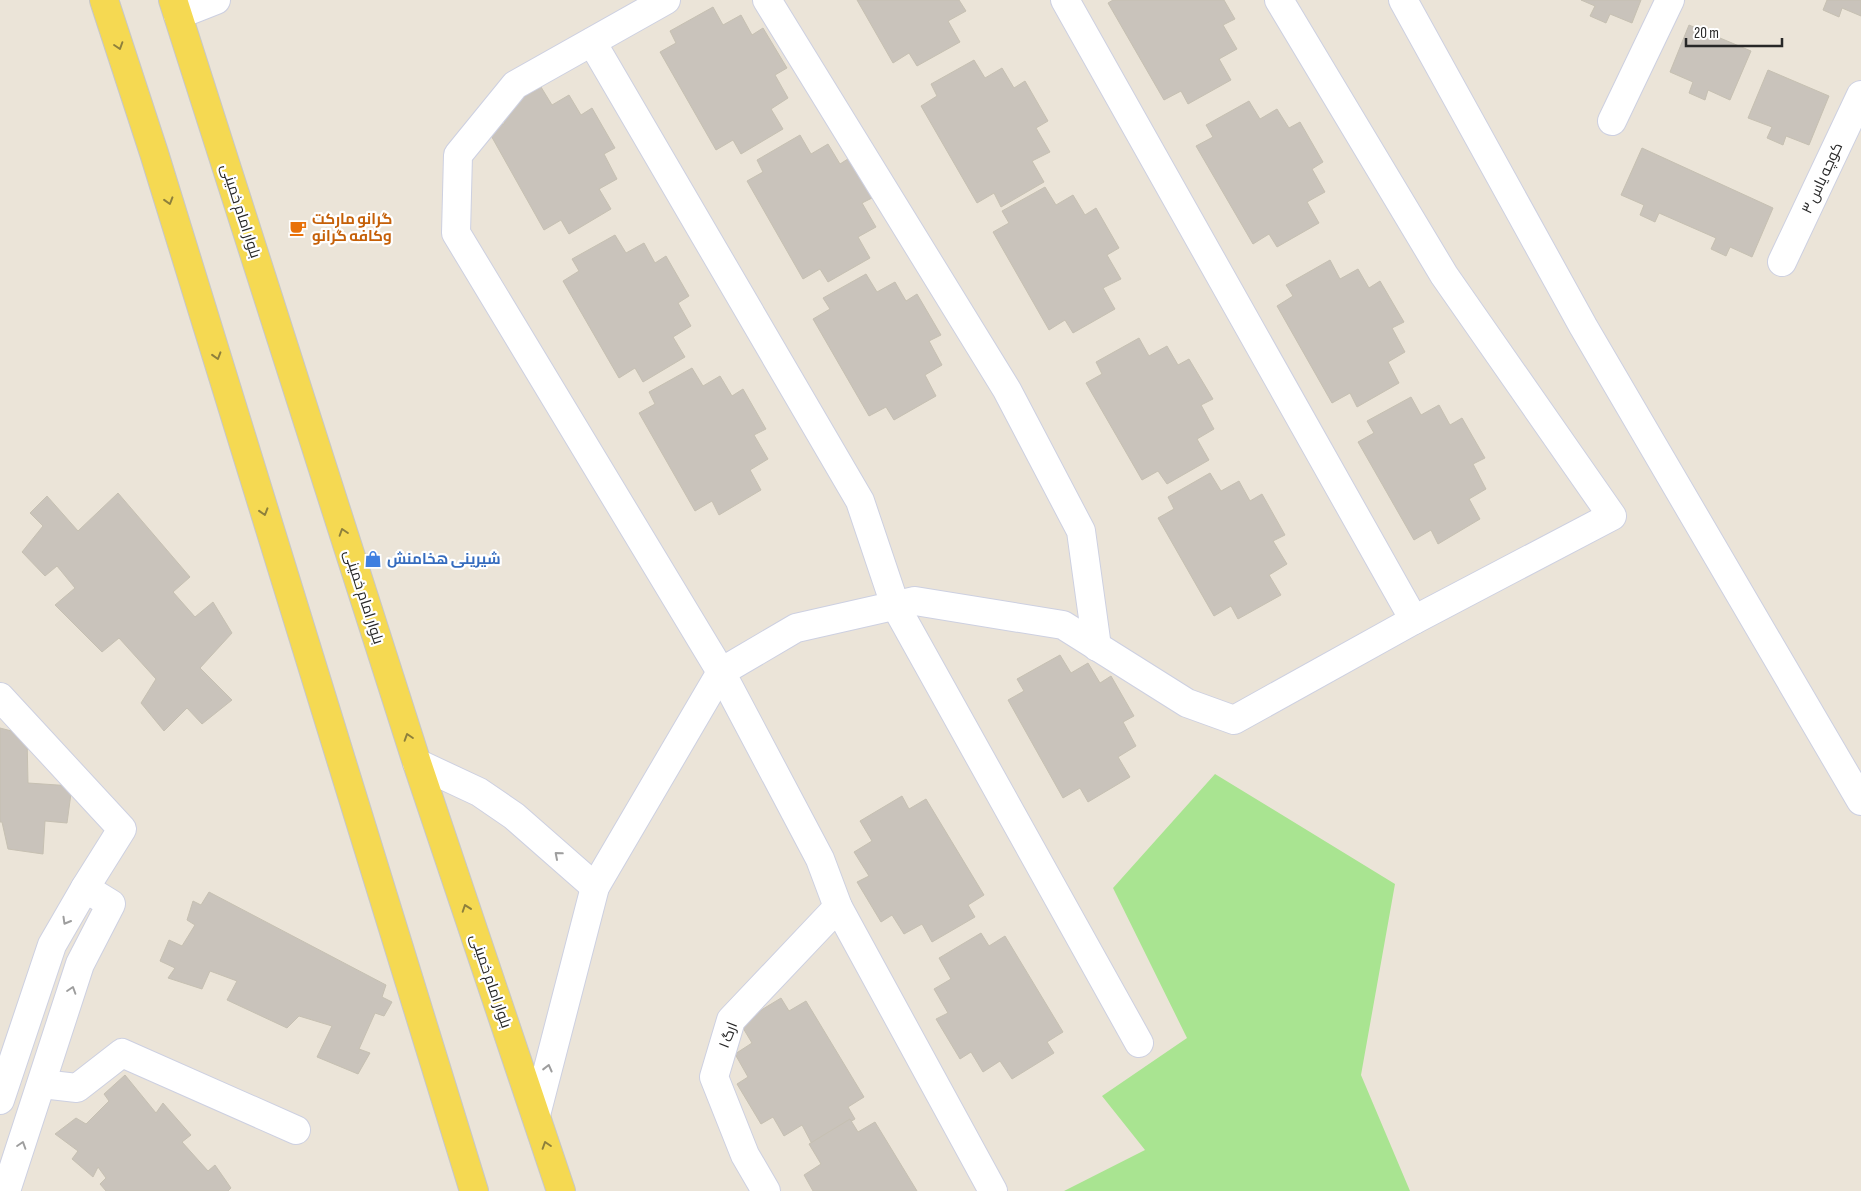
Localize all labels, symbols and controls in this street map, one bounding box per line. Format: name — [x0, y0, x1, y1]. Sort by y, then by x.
scale bar — [1686, 15, 1782, 47]
text: 20 m — [1694, 24, 1719, 43]
one-way arrow — [113, 42, 123, 50]
street label: کوچه یاس ۳ — [1798, 140, 1847, 217]
street label: بلوار امام خمینی — [216, 162, 265, 261]
one-way arrow — [163, 196, 173, 205]
place label: گرانو مارکت وکافه گرانو — [312, 210, 392, 246]
cafe icon: گرانو مارکت وکافه گرانو — [288, 218, 308, 238]
one-way arrow — [211, 352, 221, 360]
one-way arrow — [259, 507, 269, 515]
one-way arrow — [339, 529, 349, 537]
street label: بلوار امام خمینی — [339, 548, 388, 647]
shop icon: شیرینی هخامنش — [363, 549, 383, 569]
place label: شیرینی هخامنش — [387, 550, 501, 569]
one-way arrow — [404, 733, 414, 742]
one-way arrow — [554, 851, 563, 860]
one-way arrow — [462, 904, 472, 912]
one-way arrow — [63, 915, 73, 924]
street label: بلوار امام خمینی — [466, 932, 515, 1031]
one-way arrow — [66, 987, 76, 995]
street label: ارگ ۱ — [715, 1019, 742, 1051]
one-way arrow — [542, 1063, 553, 1072]
one-way arrow — [16, 1141, 26, 1150]
one-way arrow — [541, 1141, 551, 1149]

